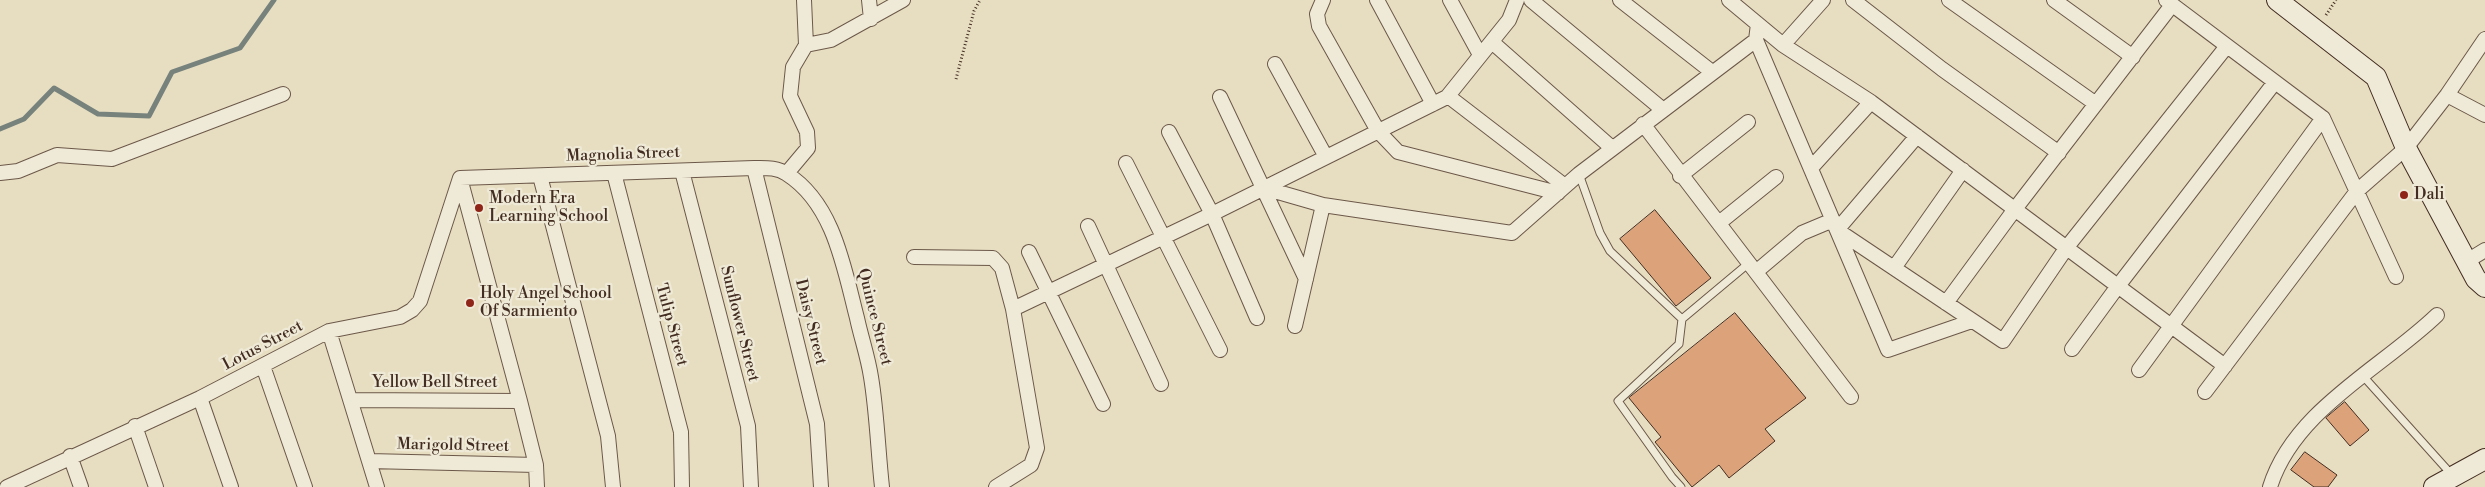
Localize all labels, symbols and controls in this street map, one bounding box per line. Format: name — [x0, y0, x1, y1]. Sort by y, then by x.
street label: Magnolia Street — [566, 143, 680, 167]
place label: Dali — [2414, 185, 2445, 205]
place label: Modern Era Learning School — [489, 189, 608, 227]
marker: Dali — [2398, 189, 2410, 201]
marker: Modern Era Learning School — [473, 202, 485, 214]
street label: Sunflower Street — [715, 264, 763, 384]
street label: Quince Street — [853, 266, 895, 368]
street label: Daisy Street — [790, 277, 830, 367]
street label: Tulip Street — [651, 281, 691, 369]
place label: Holy Angel School Of Sarmiento — [480, 284, 612, 322]
marker: Holy Angel School Of Sarmiento — [464, 297, 476, 309]
street label: Lotus Street — [220, 317, 306, 375]
street label: Yellow Bell Street — [372, 373, 498, 393]
street label: Marigold Street — [397, 435, 509, 457]

